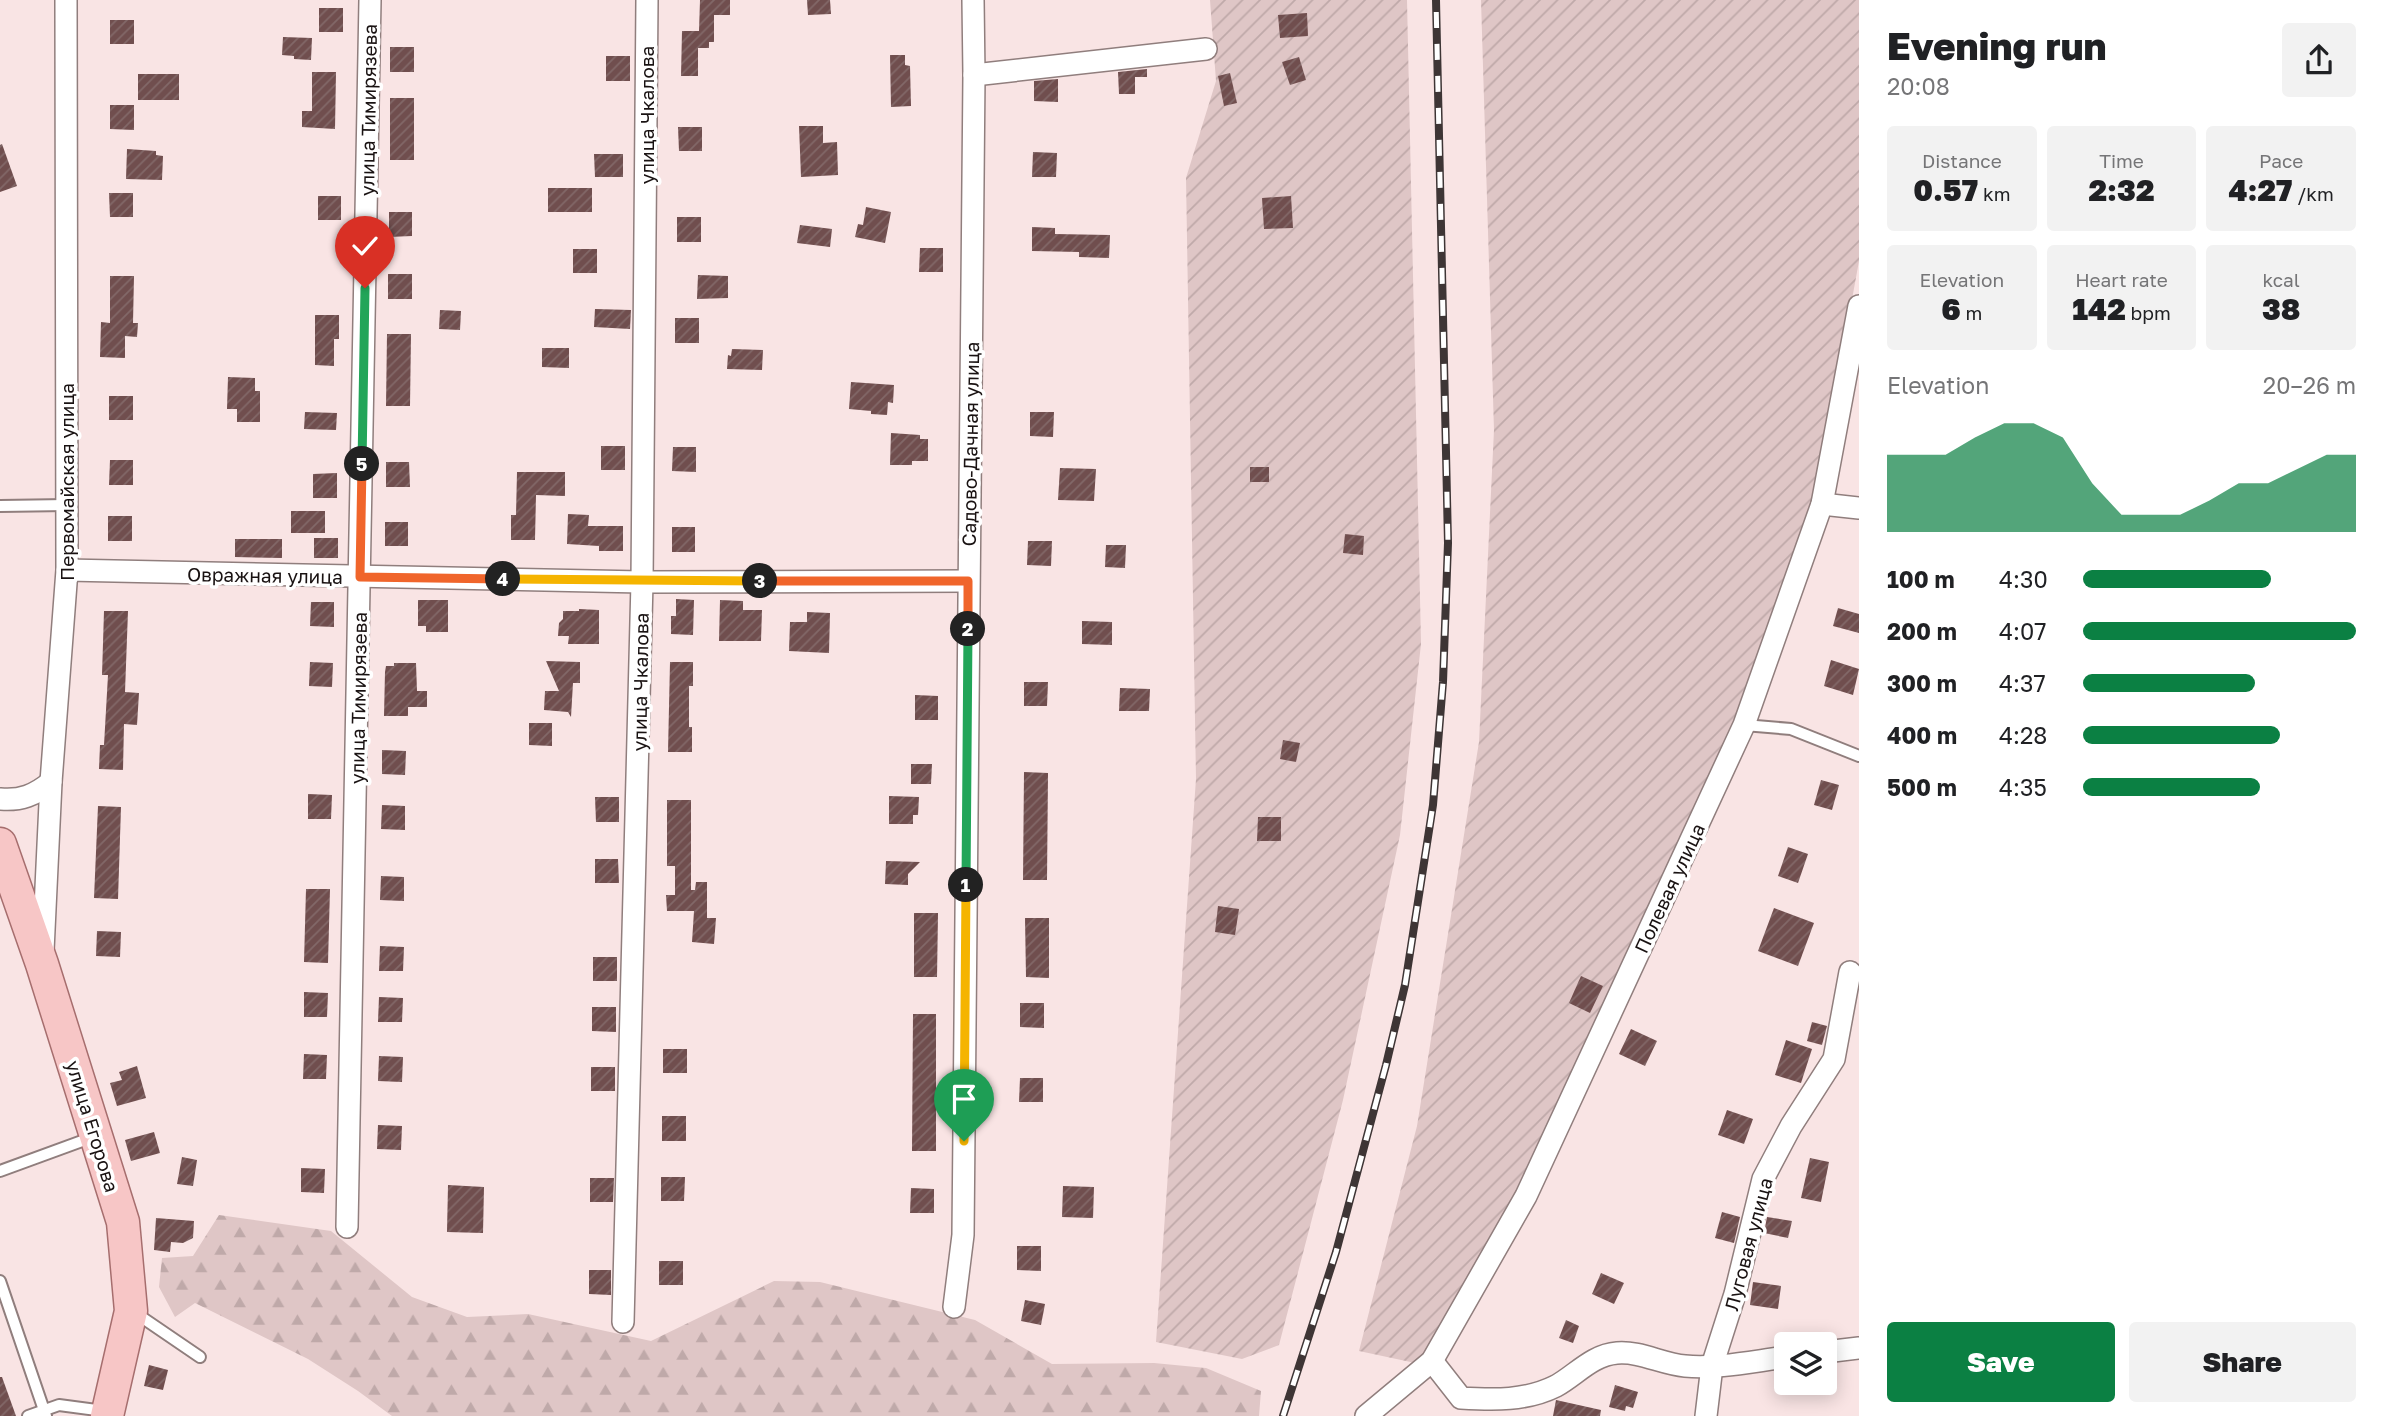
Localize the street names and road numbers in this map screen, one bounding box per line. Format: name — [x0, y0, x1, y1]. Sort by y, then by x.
street label: улица Тимирязева — [355, 24, 381, 196]
street label: улица Чкалова — [635, 46, 658, 184]
street label: Садово-Дачная улица — [957, 341, 983, 547]
street label: Первомайская улица — [55, 383, 78, 581]
street label: Овражная улица — [187, 562, 343, 588]
street label: улица Тимирязева — [345, 612, 371, 784]
street label: улица Чкалова — [627, 613, 653, 751]
street label: Полевая улица — [1629, 820, 1709, 956]
street label: улица Егорова — [62, 1057, 124, 1195]
street label: Луговая улица — [1719, 1175, 1777, 1313]

